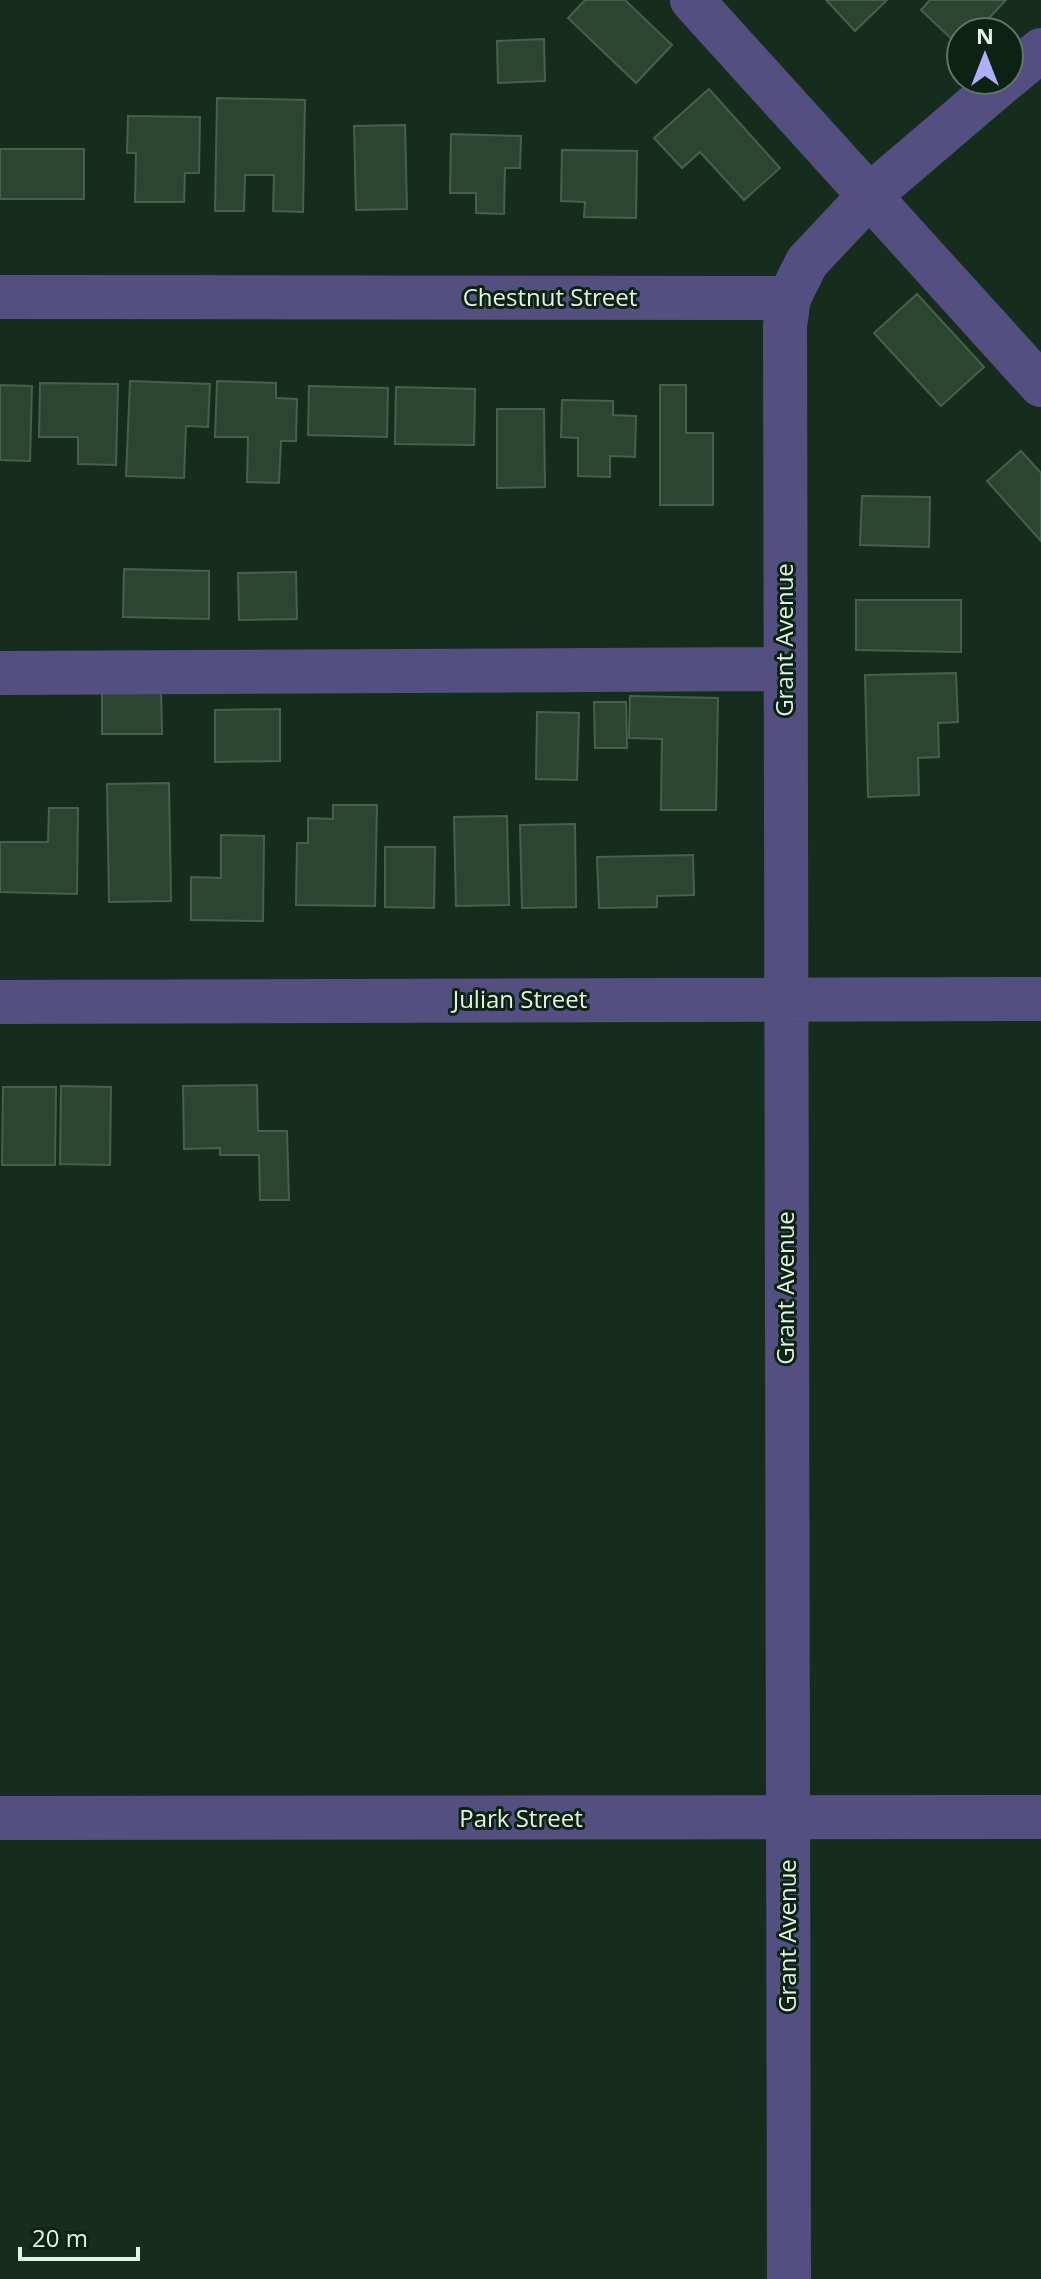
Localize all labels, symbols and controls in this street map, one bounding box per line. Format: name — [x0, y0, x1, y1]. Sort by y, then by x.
north arrow — [945, 16, 1025, 96]
text: N — [976, 20, 994, 50]
street label: Chestnut Street — [463, 280, 637, 313]
street label: Grant Avenue — [767, 563, 800, 717]
street label: Julian Street — [451, 982, 587, 1015]
street label: Grant Avenue — [768, 1211, 801, 1365]
street label: Park Street — [459, 1801, 583, 1834]
street label: Grant Avenue — [770, 1859, 803, 2013]
scale bar — [20, 2211, 138, 2261]
text: 20 m — [32, 2221, 88, 2254]

